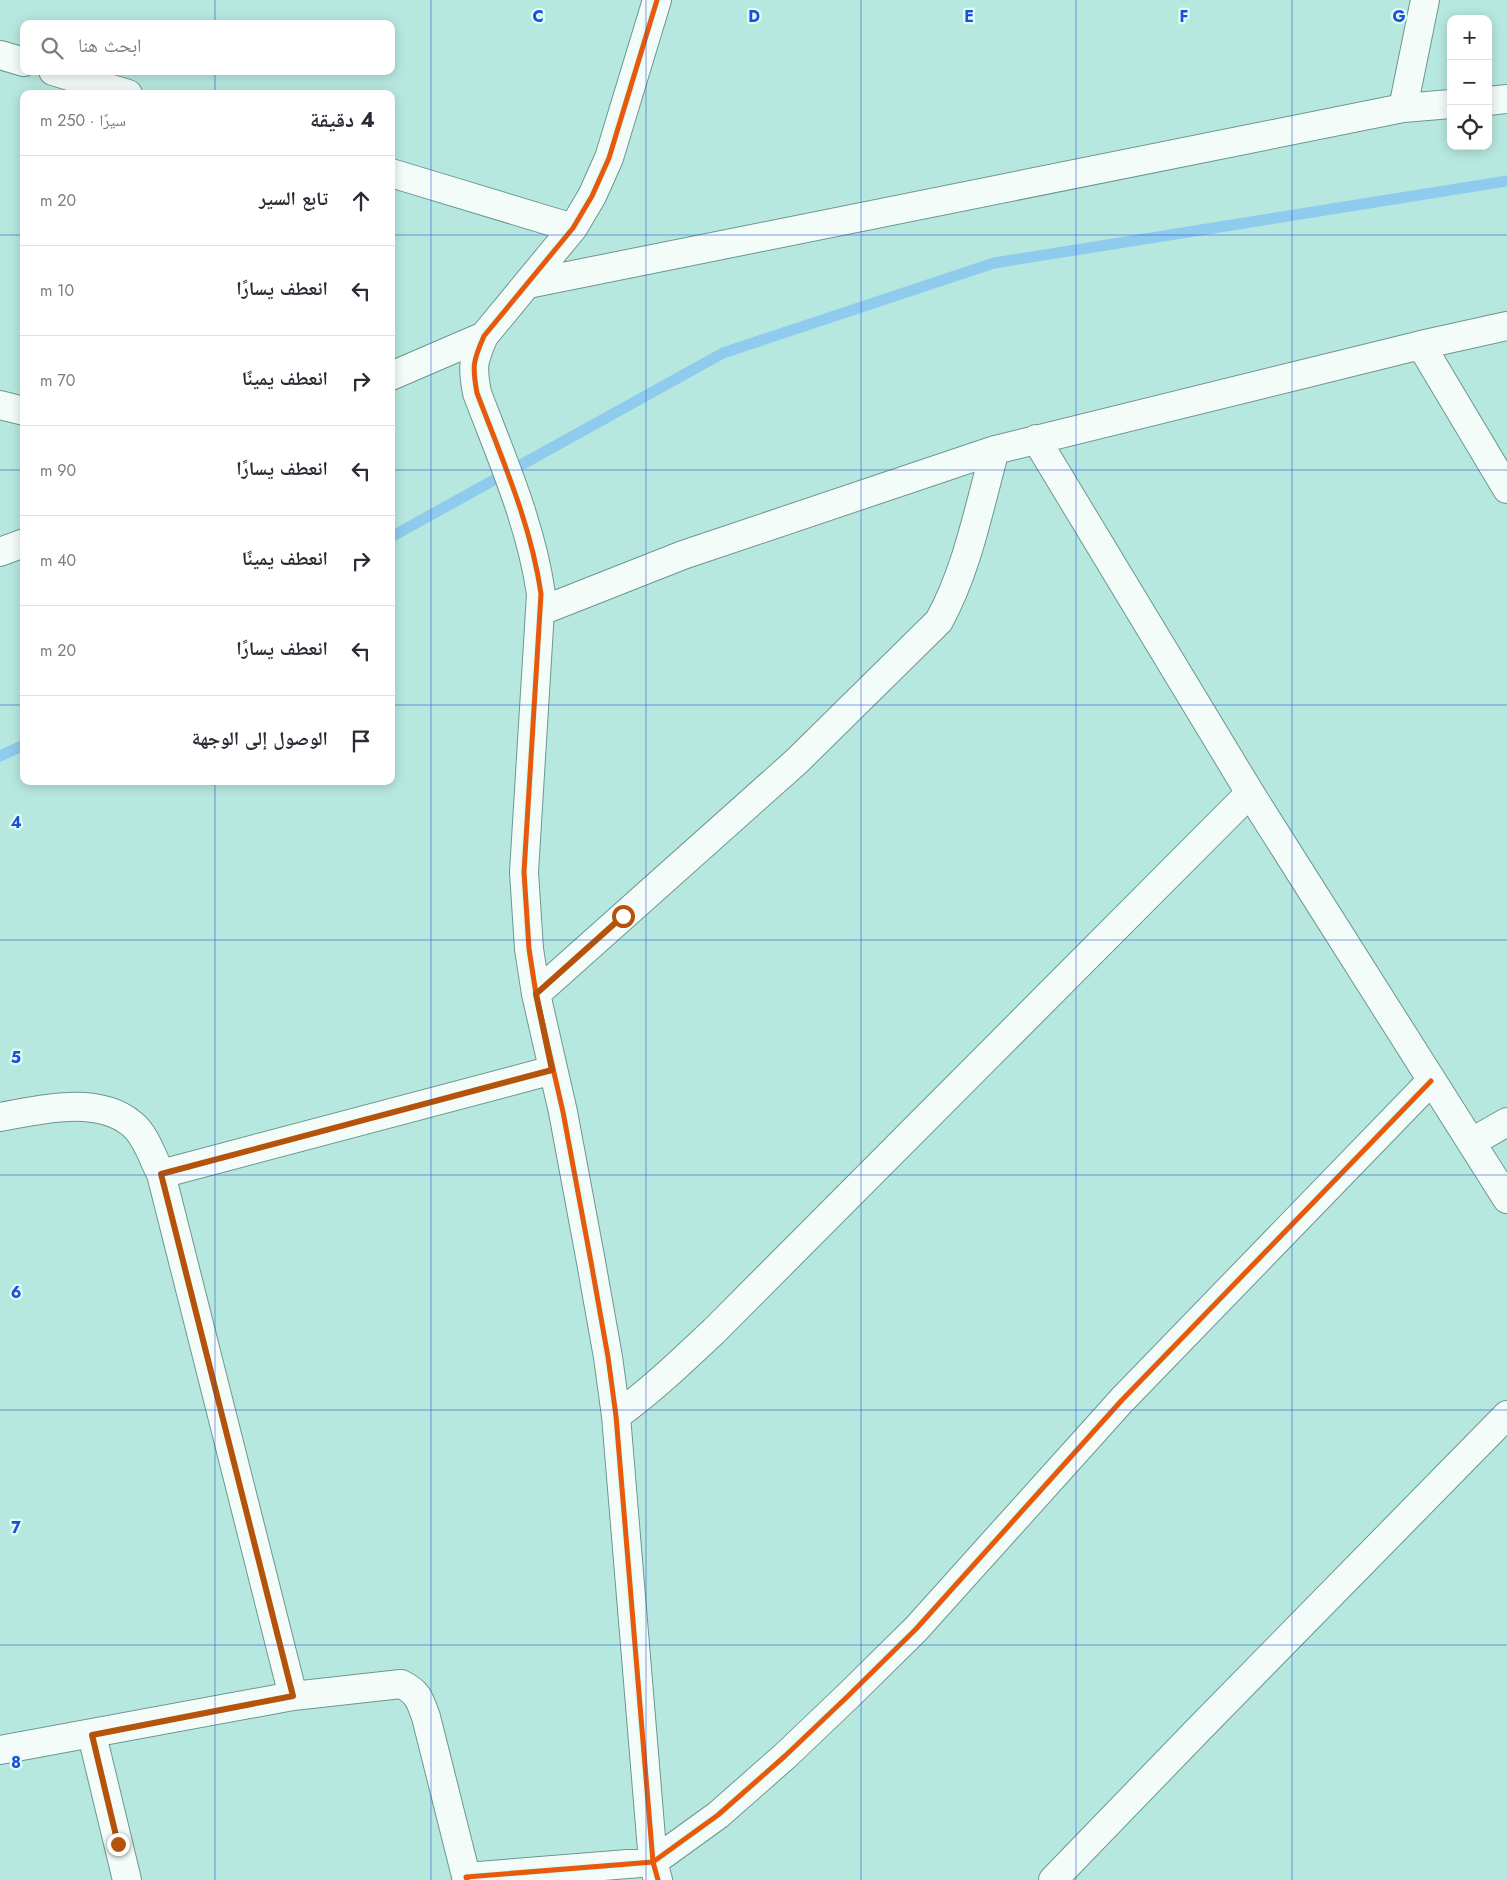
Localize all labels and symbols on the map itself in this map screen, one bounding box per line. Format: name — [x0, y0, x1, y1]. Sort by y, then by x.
text: C — [532, 5, 544, 28]
text: D — [748, 5, 760, 28]
text: E — [964, 5, 974, 28]
text: F — [1180, 5, 1188, 28]
text: G — [1392, 5, 1406, 28]
text: 4 — [10, 811, 22, 834]
route start — [612, 905, 635, 928]
text: 5 — [11, 1046, 21, 1069]
text: 6 — [11, 1281, 21, 1304]
text: 7 — [11, 1516, 21, 1539]
text: 8 — [11, 1751, 21, 1774]
route end — [107, 1833, 130, 1856]

